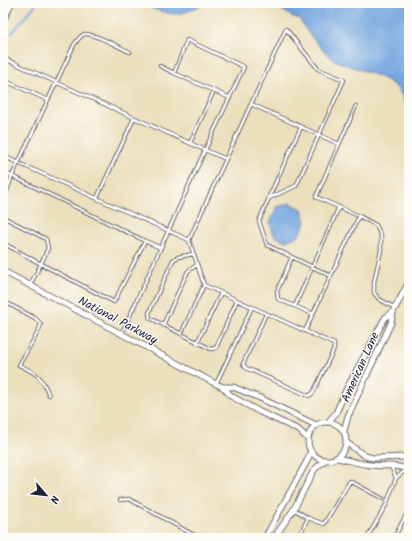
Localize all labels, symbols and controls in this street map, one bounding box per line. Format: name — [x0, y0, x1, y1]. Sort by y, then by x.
street label: National Parkway — [75, 292, 161, 350]
street label: American Lane — [336, 328, 385, 405]
north arrow — [26, 475, 66, 515]
text: N — [44, 492, 64, 507]

